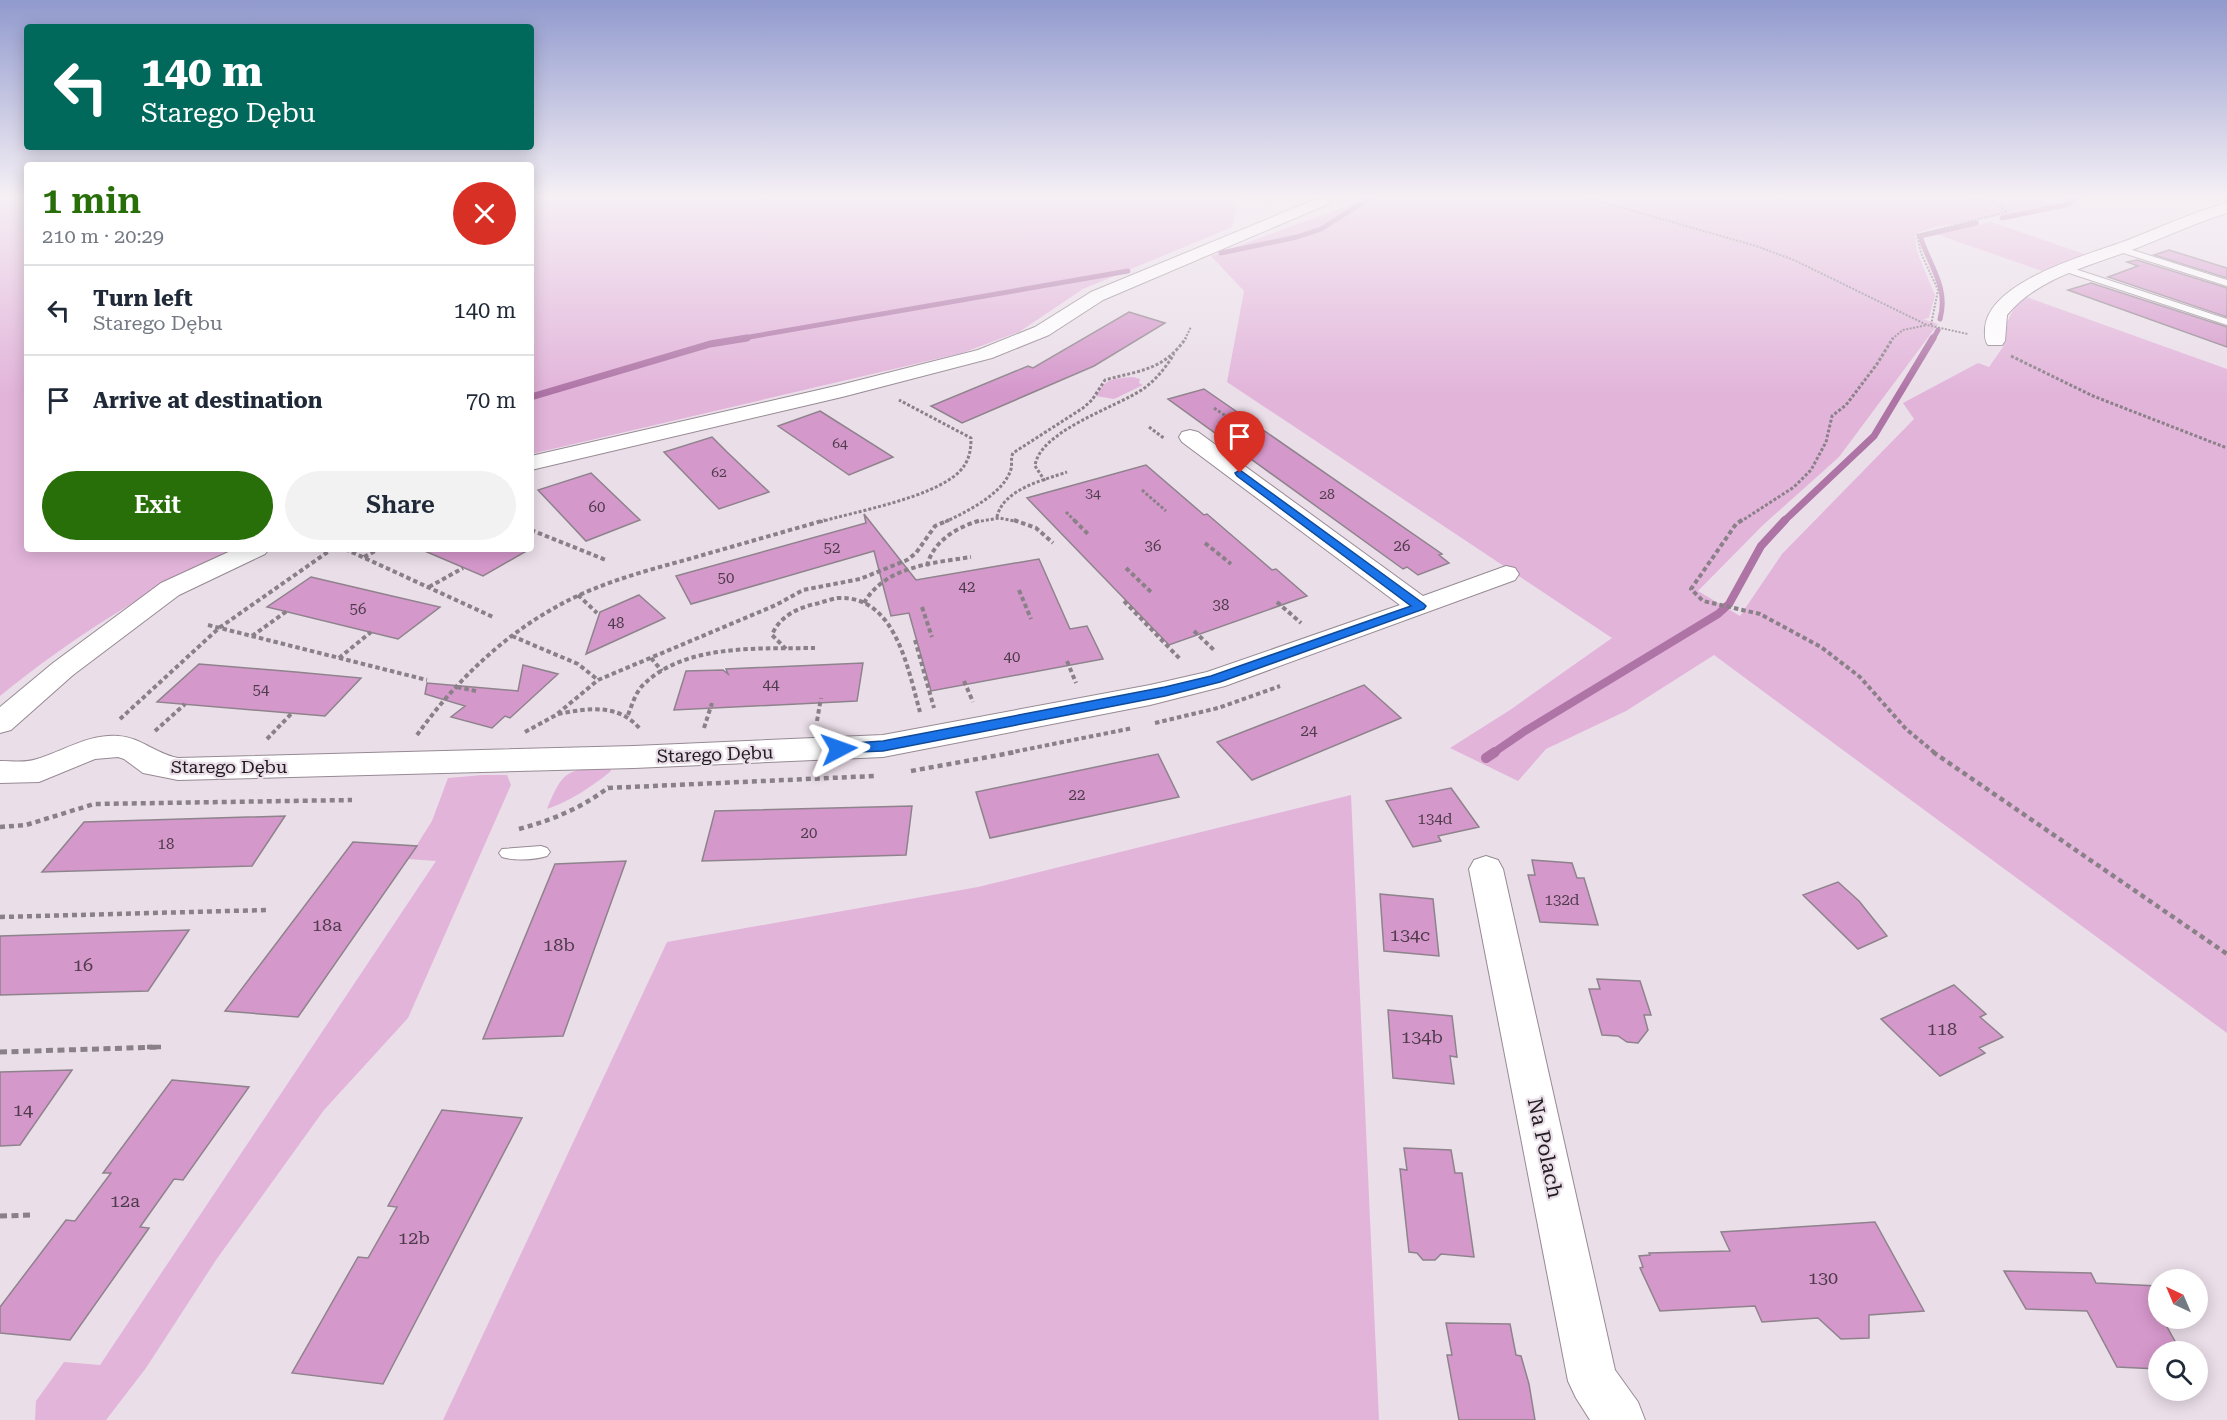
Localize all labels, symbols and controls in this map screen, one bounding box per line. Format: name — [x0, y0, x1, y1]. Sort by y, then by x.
text: 140 m — [141, 47, 263, 96]
icon: left — [42, 48, 120, 126]
text: Starego Dębu — [141, 97, 316, 129]
text: 1 min — [42, 180, 141, 222]
button: close — [453, 182, 516, 245]
text: 210 m · 20:29 — [42, 224, 164, 248]
text: Turn left — [93, 286, 193, 311]
icon: left — [42, 294, 75, 327]
text: 140 m — [453, 298, 516, 323]
text: Starego Dębu — [93, 311, 222, 335]
icon: arrive — [42, 384, 75, 417]
text: Arrive at destination — [93, 388, 322, 413]
text: 70 m — [466, 388, 516, 413]
pin — [1214, 411, 1265, 473]
icon: arrive — [1223, 420, 1256, 453]
house number: 64 — [832, 435, 848, 451]
house number: 62 — [711, 464, 727, 480]
button: Exit — [42, 471, 273, 540]
button: Share — [285, 471, 516, 540]
house number: 34 — [1085, 485, 1101, 501]
house number: 28 — [1319, 486, 1335, 502]
house number: 60 — [589, 498, 605, 516]
house number: 36 — [1145, 537, 1161, 555]
house number: 26 — [1394, 537, 1410, 555]
house number: 52 — [824, 539, 840, 557]
house number: 50 — [718, 569, 734, 587]
house number: 42 — [959, 578, 975, 596]
house number: 38 — [1213, 596, 1229, 614]
house number: 56 — [350, 600, 366, 618]
house number: 48 — [608, 614, 624, 632]
house number: 40 — [1004, 648, 1020, 666]
house number: 44 — [763, 676, 780, 694]
house number: 54 — [253, 681, 270, 699]
position arrow — [807, 717, 871, 781]
house number: 24 — [1301, 722, 1318, 740]
street label: Starego Dębu — [656, 741, 774, 767]
street label: Starego Dębu — [171, 756, 287, 777]
house number: 22 — [1069, 786, 1085, 804]
house number: 134d — [1418, 810, 1453, 828]
house number: 20 — [801, 824, 817, 842]
house number: 18 — [158, 835, 174, 853]
house number: 132d — [1545, 891, 1580, 909]
house number: 18a — [312, 914, 342, 935]
house number: 134c — [1390, 924, 1430, 945]
house number: 18b — [543, 934, 575, 955]
house number: 16 — [73, 954, 93, 975]
house number: 118 — [1927, 1018, 1957, 1039]
house number: 134b — [1401, 1026, 1443, 1047]
street label: Na Polach — [1523, 1096, 1567, 1201]
house number: 14 — [13, 1099, 33, 1120]
house number: 12a — [110, 1190, 140, 1211]
house number: 12b — [398, 1227, 430, 1248]
house number: 130 — [1808, 1267, 1838, 1288]
north arrow — [2148, 1269, 2208, 1329]
map controls — [2148, 1269, 2208, 1401]
button: search — [2148, 1341, 2208, 1401]

